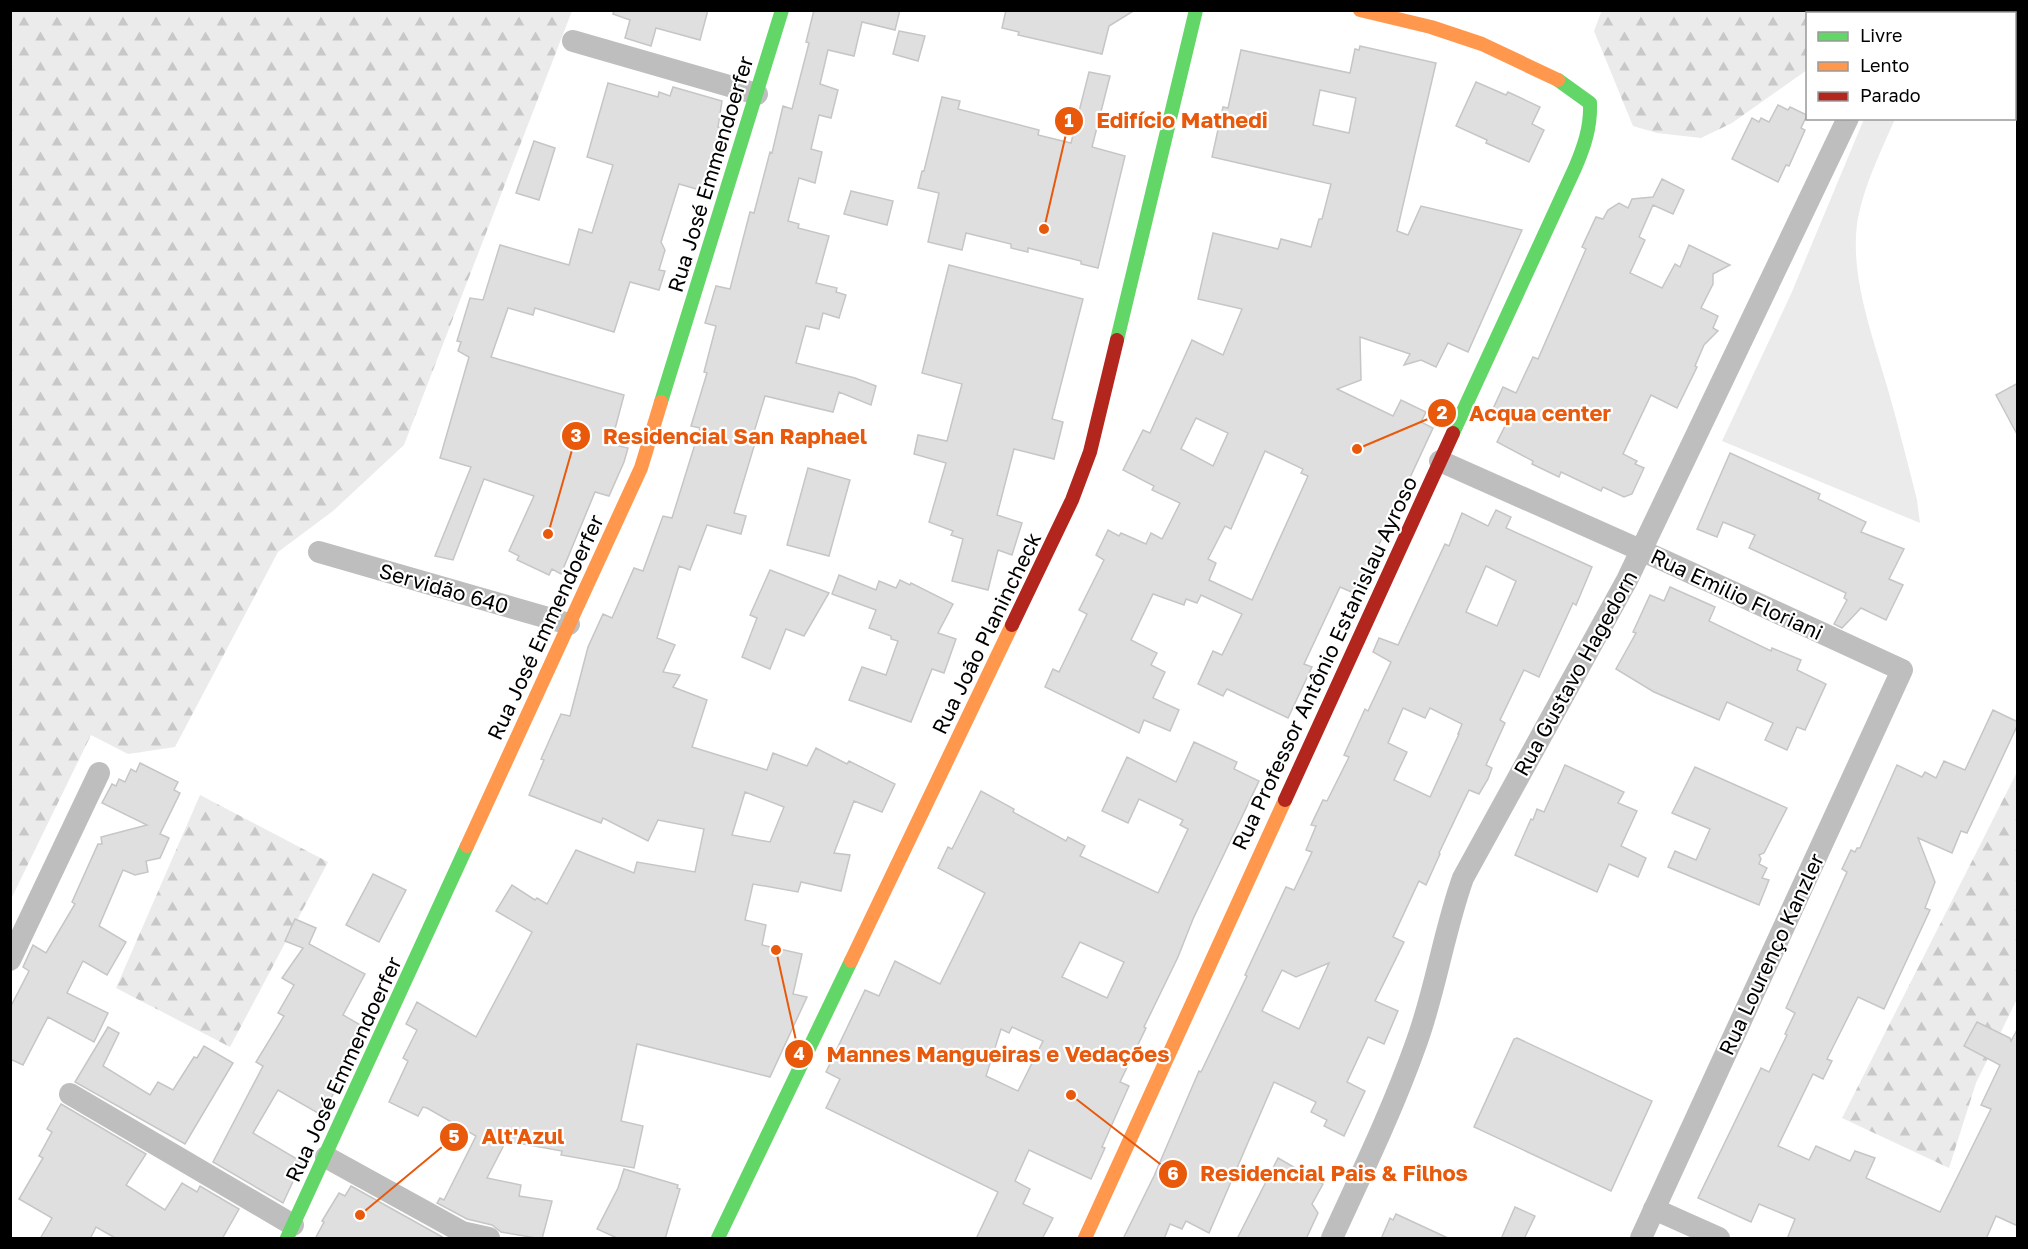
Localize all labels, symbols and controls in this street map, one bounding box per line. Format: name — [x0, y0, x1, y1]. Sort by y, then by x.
legend — [1806, 12, 2016, 120]
text: Livre — [1860, 24, 1902, 46]
street label: Rua José Emmendoerfer — [662, 53, 758, 295]
text: Lento — [1860, 54, 1909, 76]
text: Parado — [1860, 84, 1921, 106]
callout: Edifício Mathedi — [1054, 101, 1280, 141]
text: Edifício Mathedi — [1096, 106, 1268, 133]
text: 1 — [1064, 109, 1074, 131]
callout: Acqua center — [1427, 393, 1623, 433]
text: Acqua center — [1469, 399, 1612, 426]
text: 2 — [1437, 401, 1448, 423]
callout: Residencial San Raphael — [561, 416, 880, 456]
text: Residencial San Raphael — [603, 422, 867, 449]
text: 3 — [571, 424, 582, 446]
street label: Rua Professor Antônio Estanislau Ayroso — [1226, 472, 1422, 854]
street label: Rua José Emmendoerfer — [481, 510, 609, 744]
street label: Rua João Planincheck — [926, 528, 1046, 738]
street label: Rua Emilio Floriani — [1647, 543, 1827, 645]
street label: Servidão 640 — [376, 557, 512, 619]
street label: Rua Gustavo Hagedorn — [1508, 566, 1642, 780]
street label: Rua Lourenço Kanzler — [1713, 849, 1829, 1059]
street label: Rua José Emmendoerfer — [279, 952, 407, 1186]
callout: Mannes Mangueiras e Vedações — [784, 1034, 1181, 1074]
text: Mannes Mangueiras e Vedações — [826, 1040, 1170, 1067]
text: 4 — [793, 1042, 805, 1064]
callout: Alt'Azul — [439, 1117, 576, 1157]
text: Alt'Azul — [482, 1122, 564, 1149]
text: 5 — [449, 1125, 460, 1147]
callout: Residencial Pais & Filhos — [1158, 1154, 1480, 1194]
text: Residencial Pais & Filhos — [1200, 1159, 1468, 1186]
text: 6 — [1167, 1162, 1179, 1184]

